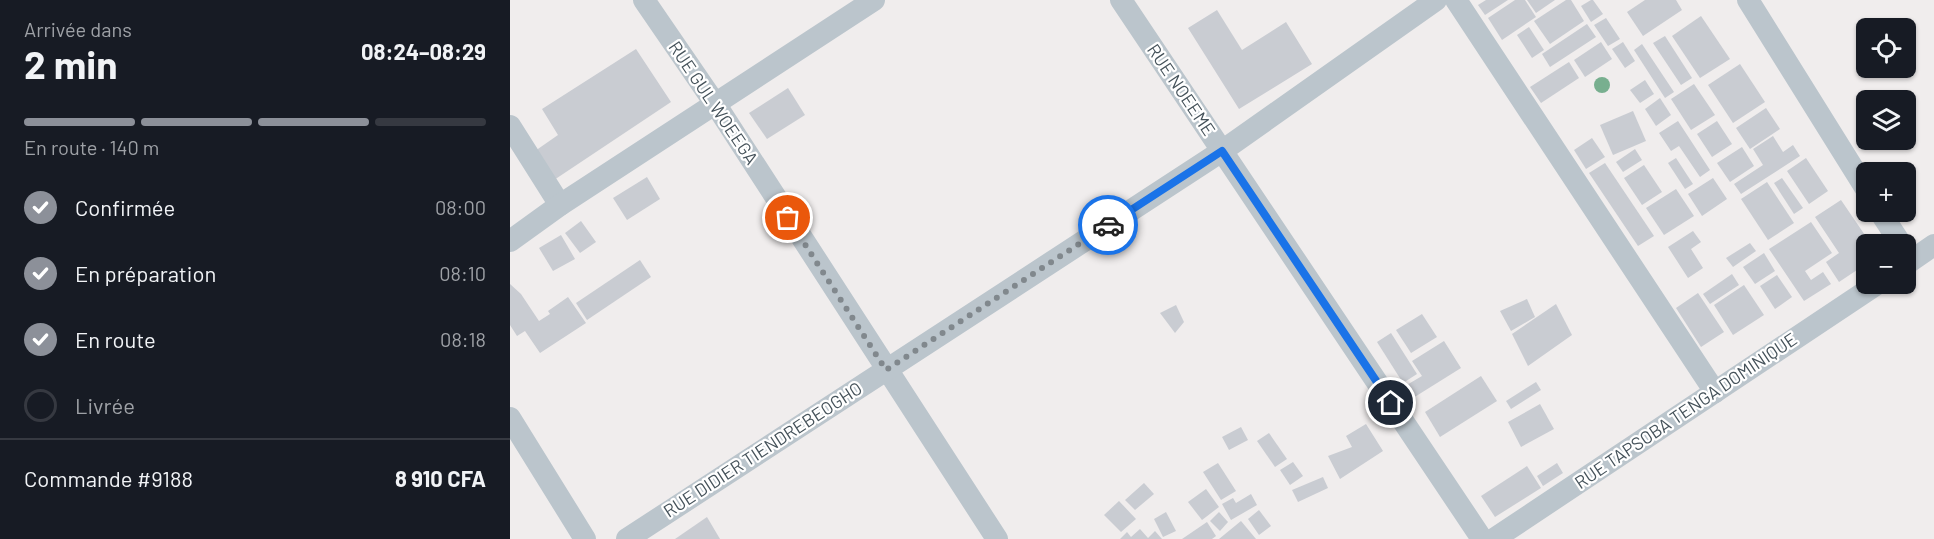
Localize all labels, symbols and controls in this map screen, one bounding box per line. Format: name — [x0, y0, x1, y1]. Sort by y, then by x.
text: Arrivée dans — [24, 17, 132, 41]
map controls — [1856, 18, 1916, 294]
button: locate — [1856, 18, 1916, 78]
street label: RUE GUL WOEEGA — [664, 37, 763, 168]
text: 08:24–08:29 — [361, 38, 486, 64]
street label: RUE NOEEME — [1143, 39, 1221, 140]
text: 2 min — [24, 40, 117, 87]
button: layers — [1856, 90, 1916, 150]
text: En route · 140 m — [24, 135, 159, 159]
button: + — [1856, 162, 1916, 222]
icon: check — [24, 191, 57, 224]
pin — [762, 192, 813, 243]
text: Confirmée — [75, 194, 175, 220]
text: 08:00 — [435, 195, 486, 219]
courier — [1078, 195, 1138, 255]
icon: bag — [771, 201, 804, 234]
icon: car — [1092, 209, 1125, 242]
button: − — [1856, 234, 1916, 294]
icon: check — [24, 257, 57, 290]
text: En préparation — [75, 260, 216, 286]
text: 08:10 — [439, 261, 486, 285]
icon: check — [24, 323, 57, 356]
text: En route — [75, 326, 156, 352]
text: 08:18 — [440, 327, 486, 351]
street label: RUE TAPSOBA TENGA DOMINIQUE — [1570, 327, 1801, 493]
street label: RUE DIDIER TIENDREBEOGHO — [659, 377, 866, 522]
pin — [1365, 377, 1416, 428]
icon: home — [1374, 386, 1407, 419]
text: Livrée — [75, 392, 135, 418]
text: Commande #9188 — [24, 465, 193, 491]
text: 8 910 CFA — [395, 465, 486, 491]

